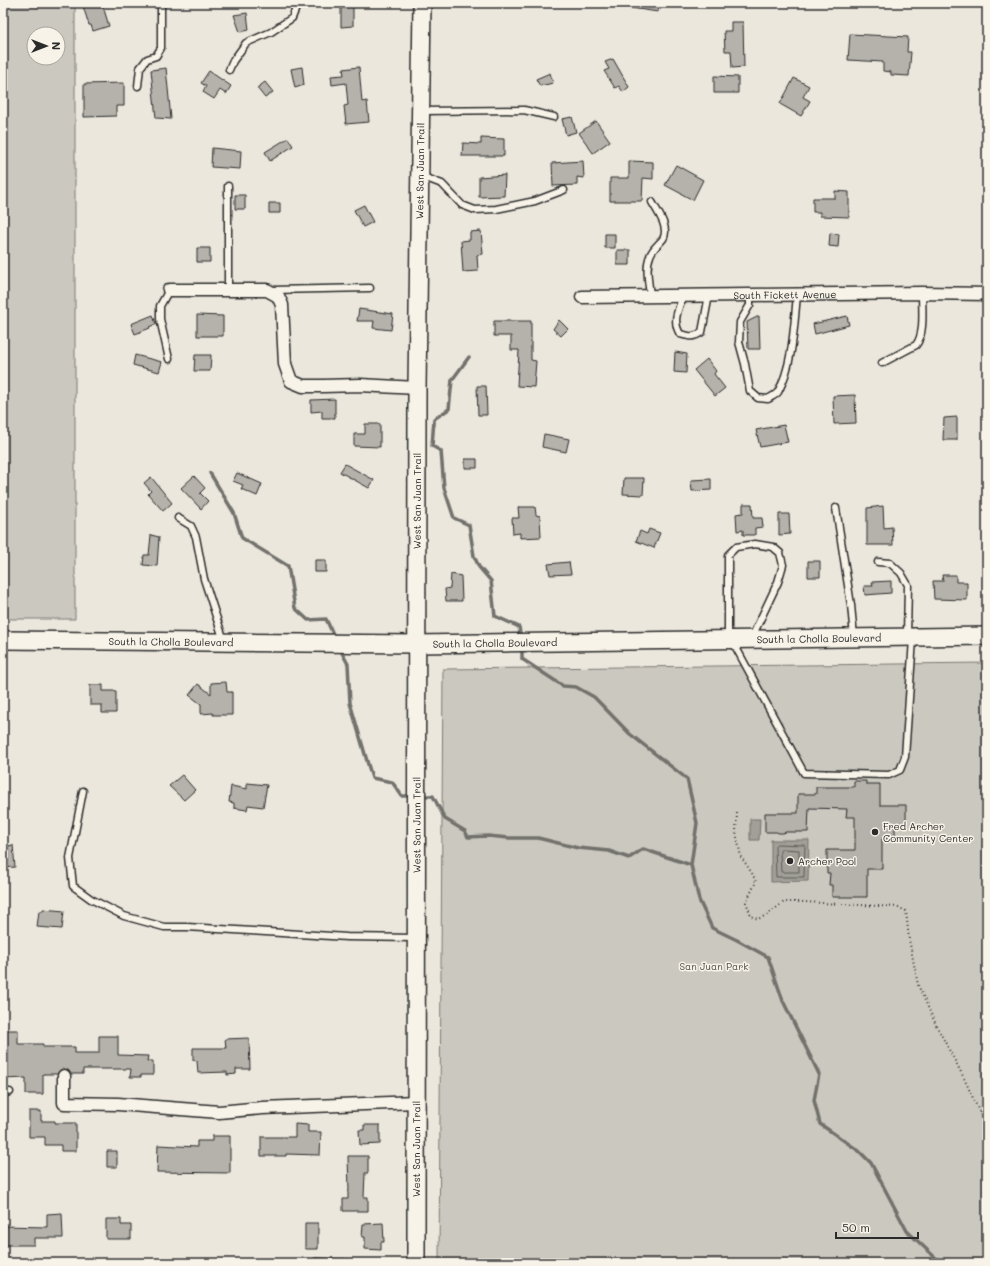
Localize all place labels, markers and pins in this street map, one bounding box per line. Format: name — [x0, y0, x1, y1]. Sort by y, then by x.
place label: Fred Archer Community Center — [883, 819, 973, 845]
marker: Fred Archer Community Center — [870, 827, 880, 837]
place label: Archer Pool — [798, 854, 856, 868]
marker: Archer Pool — [785, 856, 795, 866]

